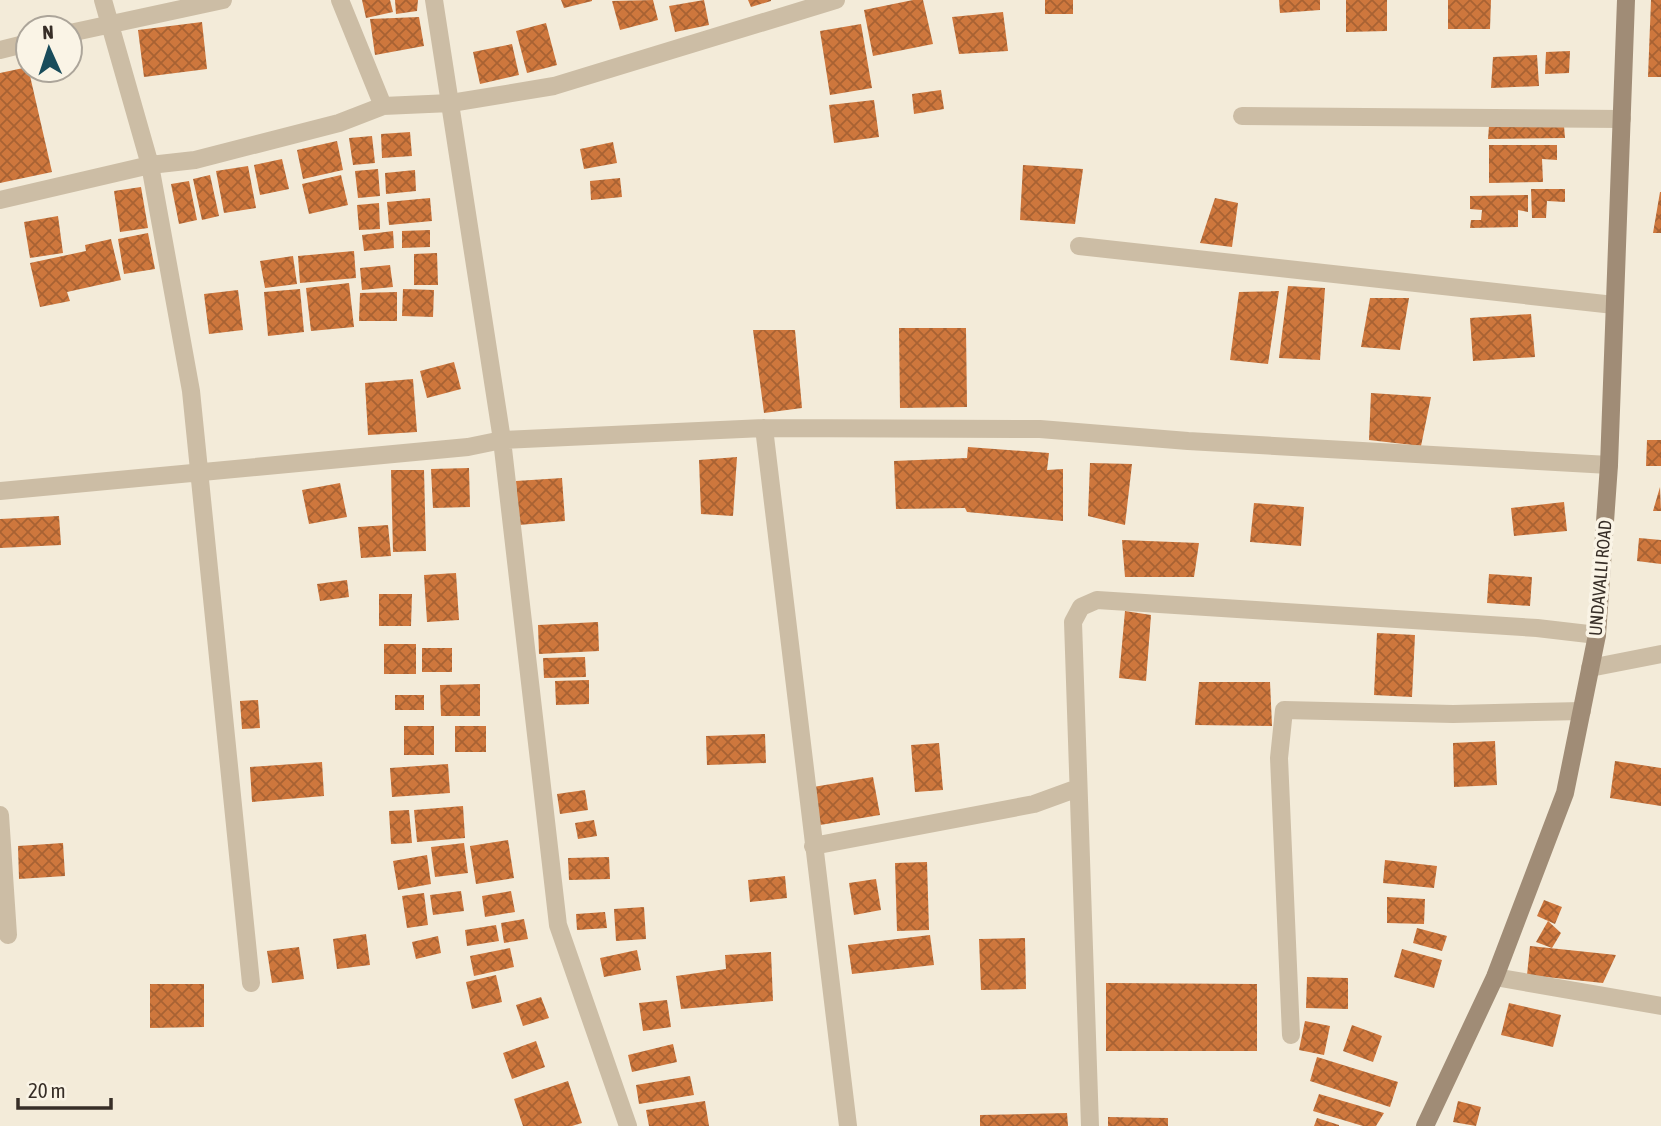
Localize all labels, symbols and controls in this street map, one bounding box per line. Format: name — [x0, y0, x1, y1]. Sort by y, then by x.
north arrow — [14, 14, 84, 84]
text: N — [42, 21, 54, 43]
street label: UNDAVALLI ROAD — [1584, 519, 1616, 637]
scale bar — [18, 1066, 110, 1110]
text: 20 m — [28, 1078, 66, 1102]

